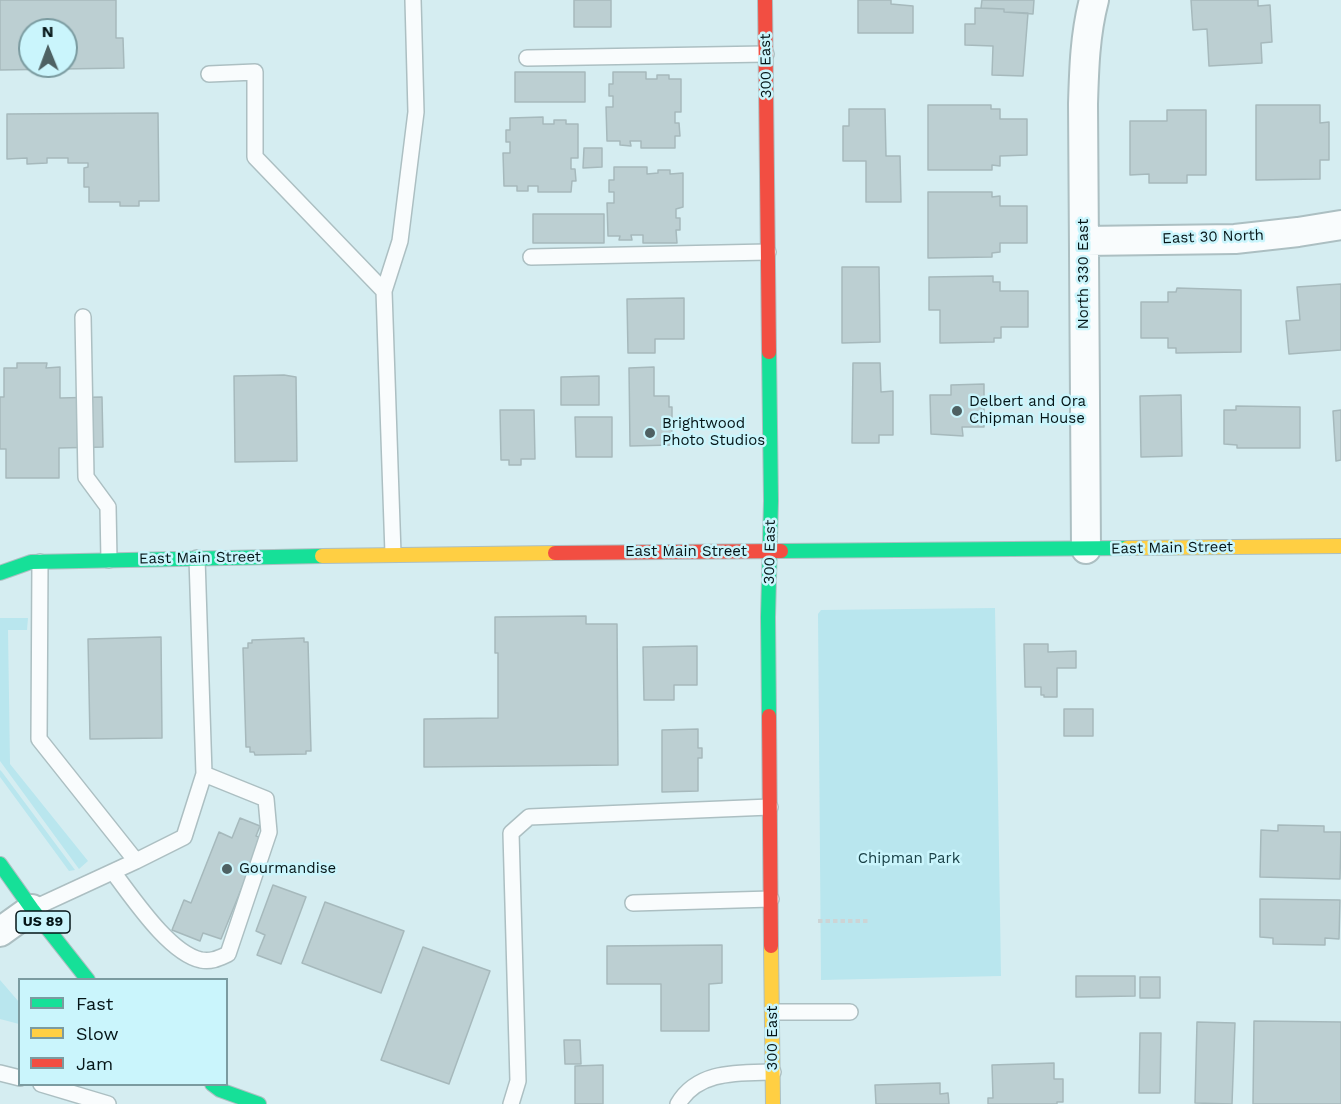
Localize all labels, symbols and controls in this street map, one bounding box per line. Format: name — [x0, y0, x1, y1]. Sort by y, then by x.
north arrow — [18, 18, 78, 78]
text: N — [42, 22, 54, 41]
street label: 300 East — [756, 33, 776, 99]
street label: North 330 East — [1075, 219, 1093, 329]
street label: East 30 North — [1162, 226, 1264, 248]
place label: Delbert and Ora Chipman House — [969, 393, 1086, 428]
marker: Delbert and Ora Chipman House — [950, 404, 964, 418]
place label: Brightwood Photo Studios — [662, 415, 765, 450]
marker: Brightwood Photo Studios — [643, 426, 657, 440]
street label: 300 East — [760, 519, 780, 585]
street label: East Main Street — [1111, 538, 1233, 558]
street label: East Main Street — [625, 543, 747, 561]
street label: East Main Street — [139, 548, 261, 568]
park label: Chipman Park — [858, 850, 960, 868]
place label: Gourmandise — [239, 860, 336, 878]
marker: Gourmandise — [220, 862, 234, 876]
road number: US 89 — [16, 911, 70, 933]
legend — [18, 978, 228, 1086]
text: Fast — [76, 993, 113, 1014]
street label: 300 East — [764, 1006, 782, 1070]
text: Slow — [76, 1023, 119, 1044]
text: Jam — [76, 1053, 113, 1074]

